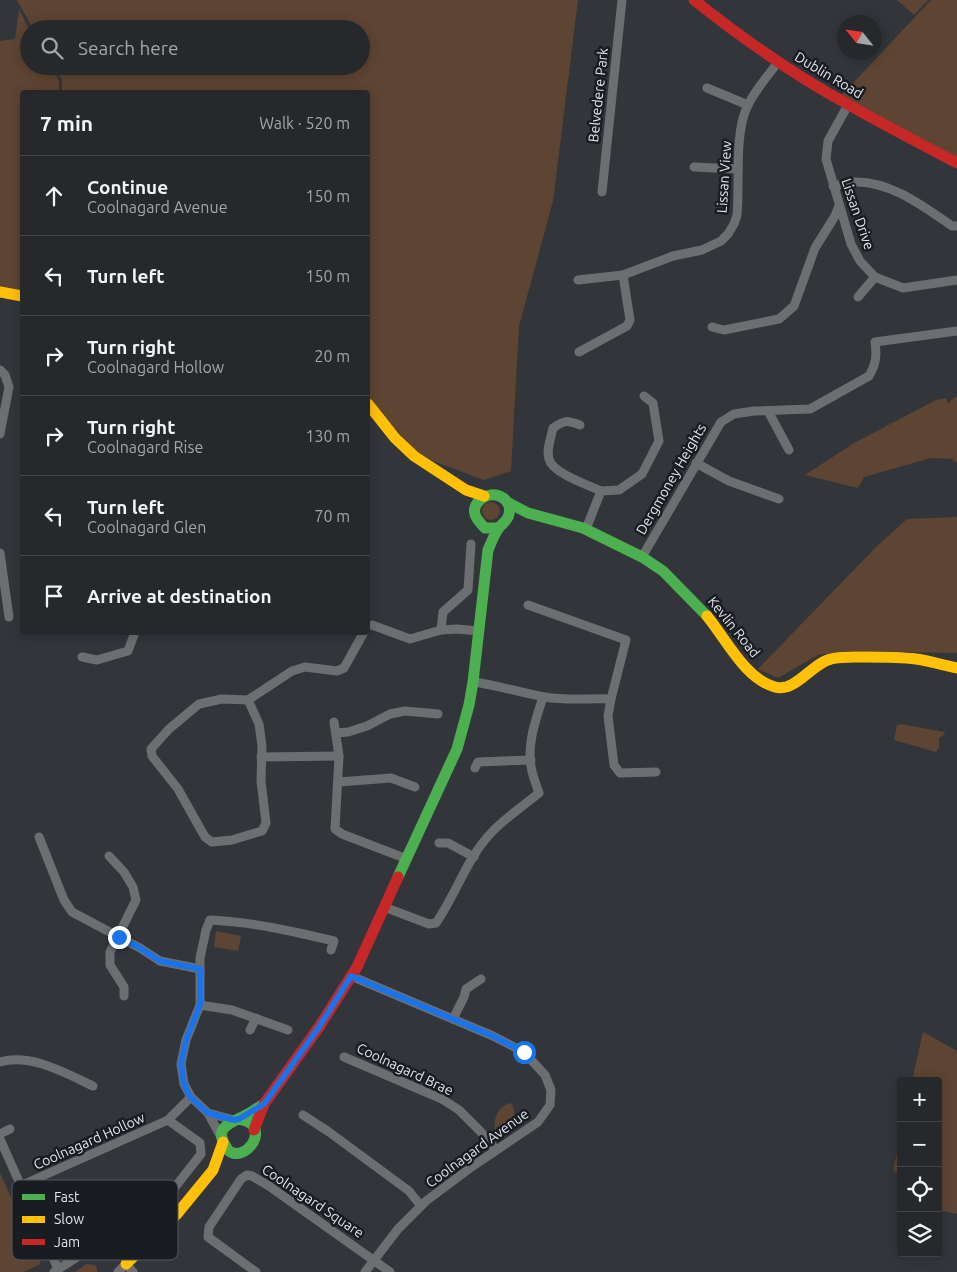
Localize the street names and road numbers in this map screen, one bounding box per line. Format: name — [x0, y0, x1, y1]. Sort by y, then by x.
street label: Belvedere Park — [585, 47, 611, 143]
street label: Dublin Road — [792, 48, 866, 102]
street label: Lissan View — [713, 140, 735, 214]
street label: Lissan Drive — [838, 176, 878, 252]
street label: Dergmoney Heights — [633, 421, 709, 537]
street label: Kevlin Road — [705, 593, 763, 661]
street label: Coolnagard Brae — [354, 1040, 456, 1098]
street label: Coolnagard Avenue — [423, 1105, 531, 1191]
street label: Coolnagard Hollow — [31, 1109, 147, 1173]
street label: Coolnagard Square — [259, 1161, 367, 1241]

